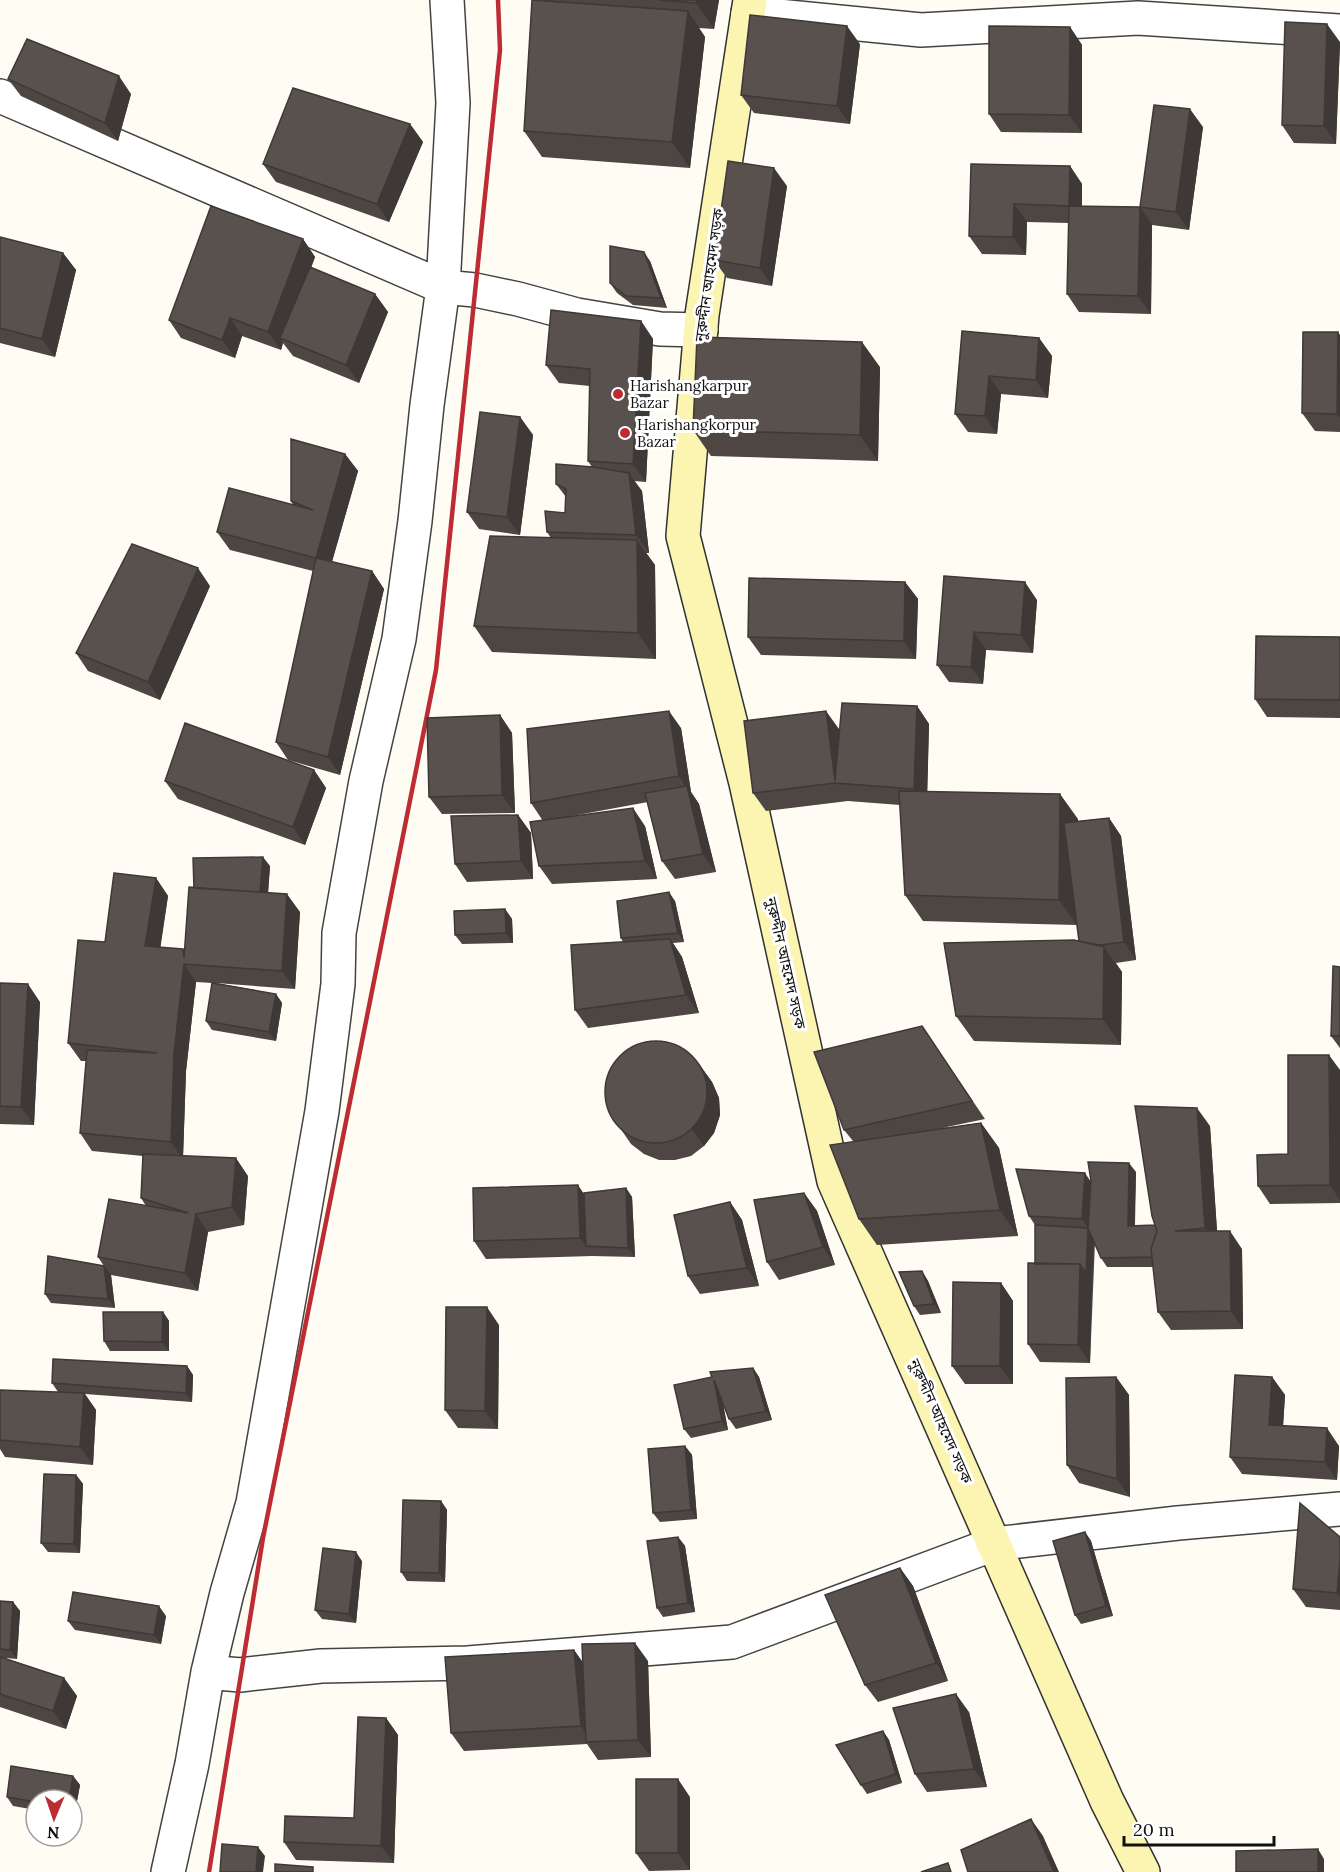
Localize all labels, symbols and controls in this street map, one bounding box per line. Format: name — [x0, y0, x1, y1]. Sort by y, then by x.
street label: নুরুদ্দীন আহমেদ সড়ক — [690, 206, 728, 344]
place label: Harishangkarpur Bazar — [630, 376, 749, 412]
marker: Harishangkarpur Bazar — [611, 387, 625, 401]
place label: Harishangkorpur Bazar — [637, 415, 757, 451]
marker: Harishangkorpur Bazar — [618, 426, 632, 440]
street label: নুরুদ্দীন আহমেদ সড়ক — [761, 894, 811, 1031]
street label: নুরুদ্দীন আহমেদ সড়ক — [905, 1355, 977, 1487]
north arrow — [24, 1788, 84, 1848]
scale bar — [1124, 1809, 1274, 1847]
text: 20 m — [1133, 1818, 1175, 1841]
text: N — [47, 1823, 60, 1843]

